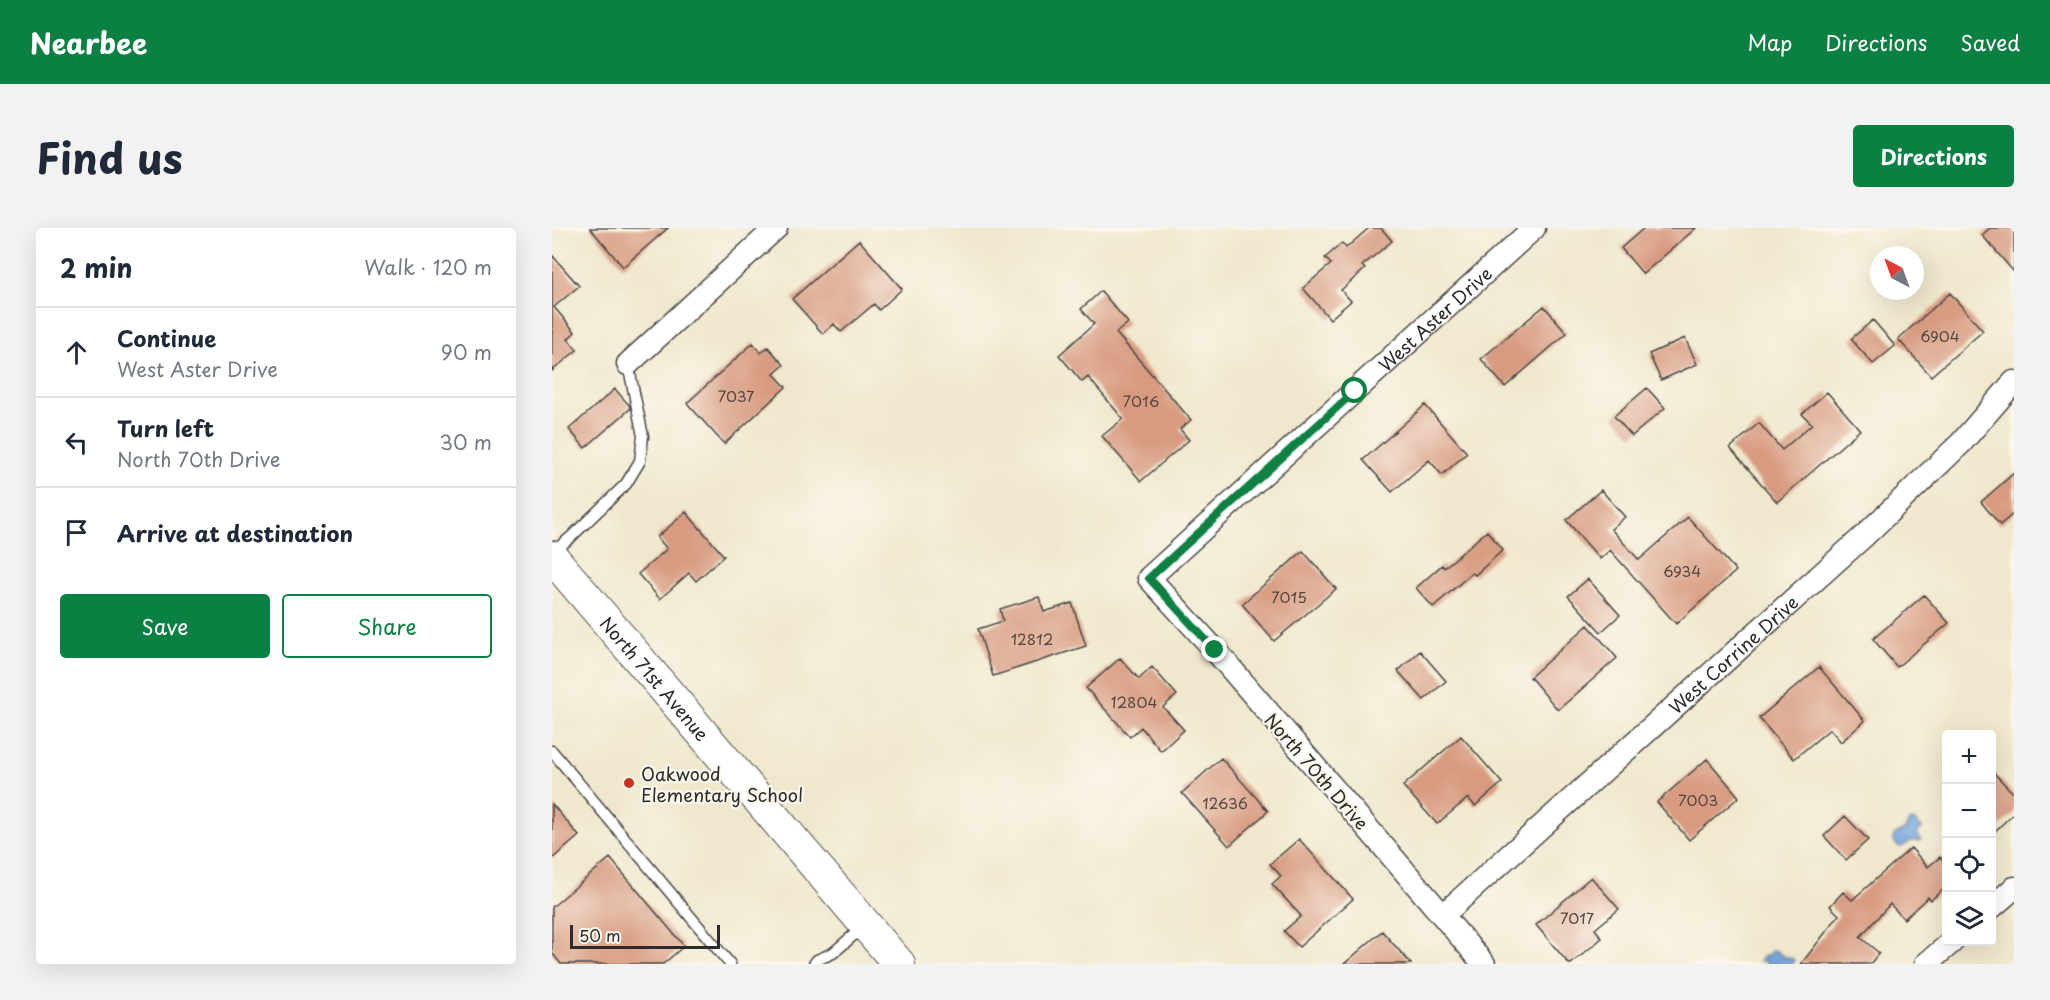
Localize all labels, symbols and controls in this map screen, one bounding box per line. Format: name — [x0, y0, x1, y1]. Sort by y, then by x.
text: Nearbee — [30, 21, 147, 64]
text: Map — [1747, 26, 1792, 58]
text: Directions — [1825, 26, 1927, 58]
text: Saved — [1960, 26, 2020, 58]
text: Find us — [36, 125, 183, 188]
button: Directions — [1853, 125, 2014, 187]
north arrow — [1870, 246, 1924, 300]
text: 2 min — [60, 248, 133, 287]
text: Walk · 120 m — [364, 252, 492, 282]
street label: West Aster Drive — [1372, 260, 1497, 377]
text: Continue — [117, 321, 216, 354]
house number: 6904 — [1920, 324, 1960, 347]
icon: ahead — [60, 336, 93, 369]
text: 90 m — [441, 337, 492, 367]
text: West Aster Drive — [117, 354, 278, 384]
route start — [1341, 377, 1367, 403]
house number: 7037 — [718, 384, 754, 407]
house number: 7016 — [1123, 389, 1159, 412]
text: Turn left — [117, 411, 214, 444]
icon: left — [60, 426, 93, 459]
text: 30 m — [439, 427, 492, 457]
text: North 70th Drive — [117, 444, 280, 474]
icon: arrive — [60, 516, 93, 549]
text: Arrive at destination — [117, 516, 353, 549]
house number: 6934 — [1663, 559, 1701, 582]
house number: 7015 — [1271, 585, 1307, 608]
street label: West Corrine Drive — [1662, 588, 1804, 720]
button: Save — [60, 594, 270, 658]
button: Share — [282, 594, 492, 658]
street label: North 71st Avenue — [594, 610, 716, 746]
house number: 12812 — [1011, 627, 1053, 650]
route end — [1201, 636, 1227, 662]
house number: 12804 — [1111, 690, 1157, 713]
street label: North 70th Drive — [1259, 707, 1375, 835]
map controls — [1942, 730, 1996, 946]
button: + — [1942, 730, 1996, 784]
place label: Oakwood Elementary School — [641, 760, 803, 808]
marker: Oakwood Elementary School — [622, 776, 636, 790]
button: − — [1942, 784, 1996, 838]
house number: 7003 — [1678, 788, 1718, 811]
house number: 12636 — [1202, 791, 1248, 814]
button: locate — [1942, 838, 1996, 892]
button: layers — [1942, 892, 1996, 946]
house number: 7017 — [1560, 906, 1594, 929]
scale bar — [570, 922, 720, 950]
text: 50 m — [579, 923, 620, 947]

